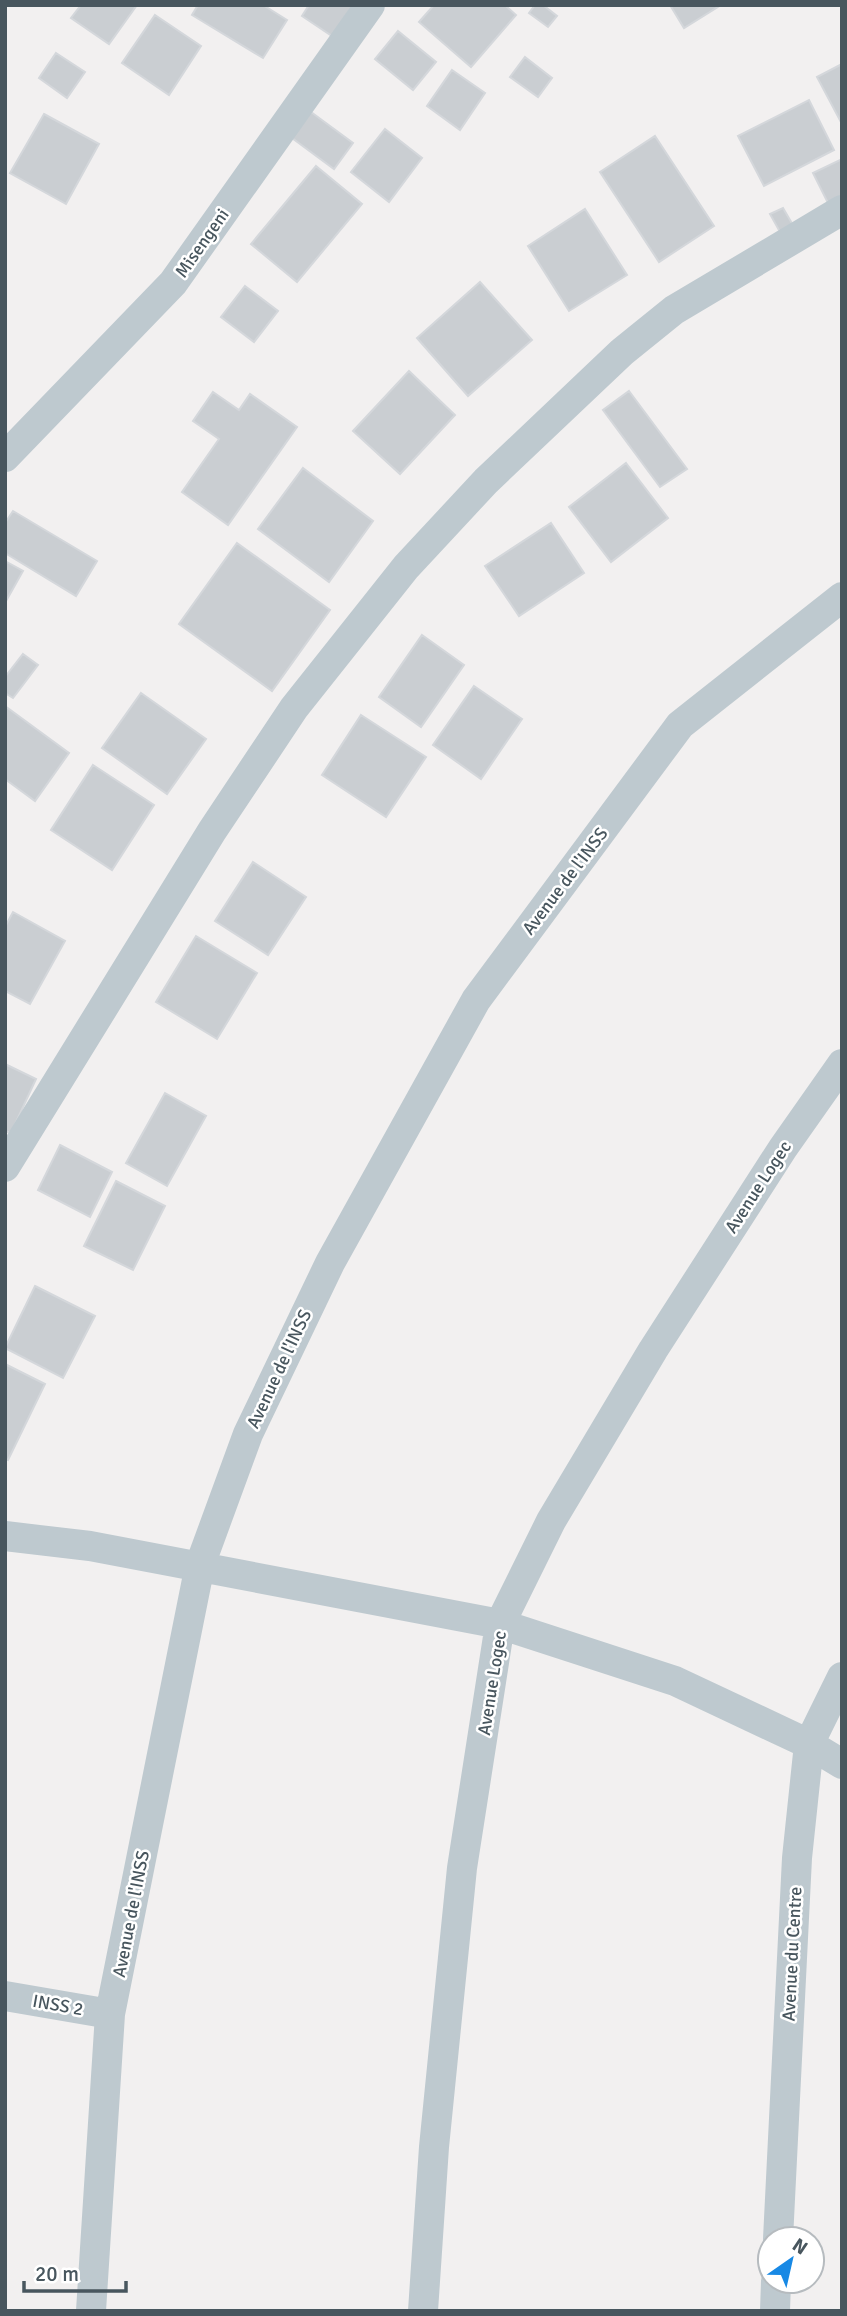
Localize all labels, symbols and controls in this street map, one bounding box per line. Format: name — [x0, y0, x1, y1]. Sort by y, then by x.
street label: Misengeni — [170, 204, 234, 282]
street label: Avenue de l'INSS — [517, 823, 613, 939]
street label: Avenue Logec — [720, 1137, 796, 1237]
street label: Avenue de l'INSS — [242, 1306, 316, 1432]
street label: Avenue Logec — [473, 1629, 511, 1737]
street label: Avenue de l'INSS — [108, 1849, 154, 1979]
street label: Avenue du Centre — [777, 1886, 807, 2022]
street label: INSS 2 — [31, 1990, 85, 2020]
north arrow — [756, 2225, 826, 2295]
text: N — [788, 2233, 812, 2260]
scale bar — [24, 2250, 126, 2294]
text: 20 m — [35, 2261, 79, 2287]

